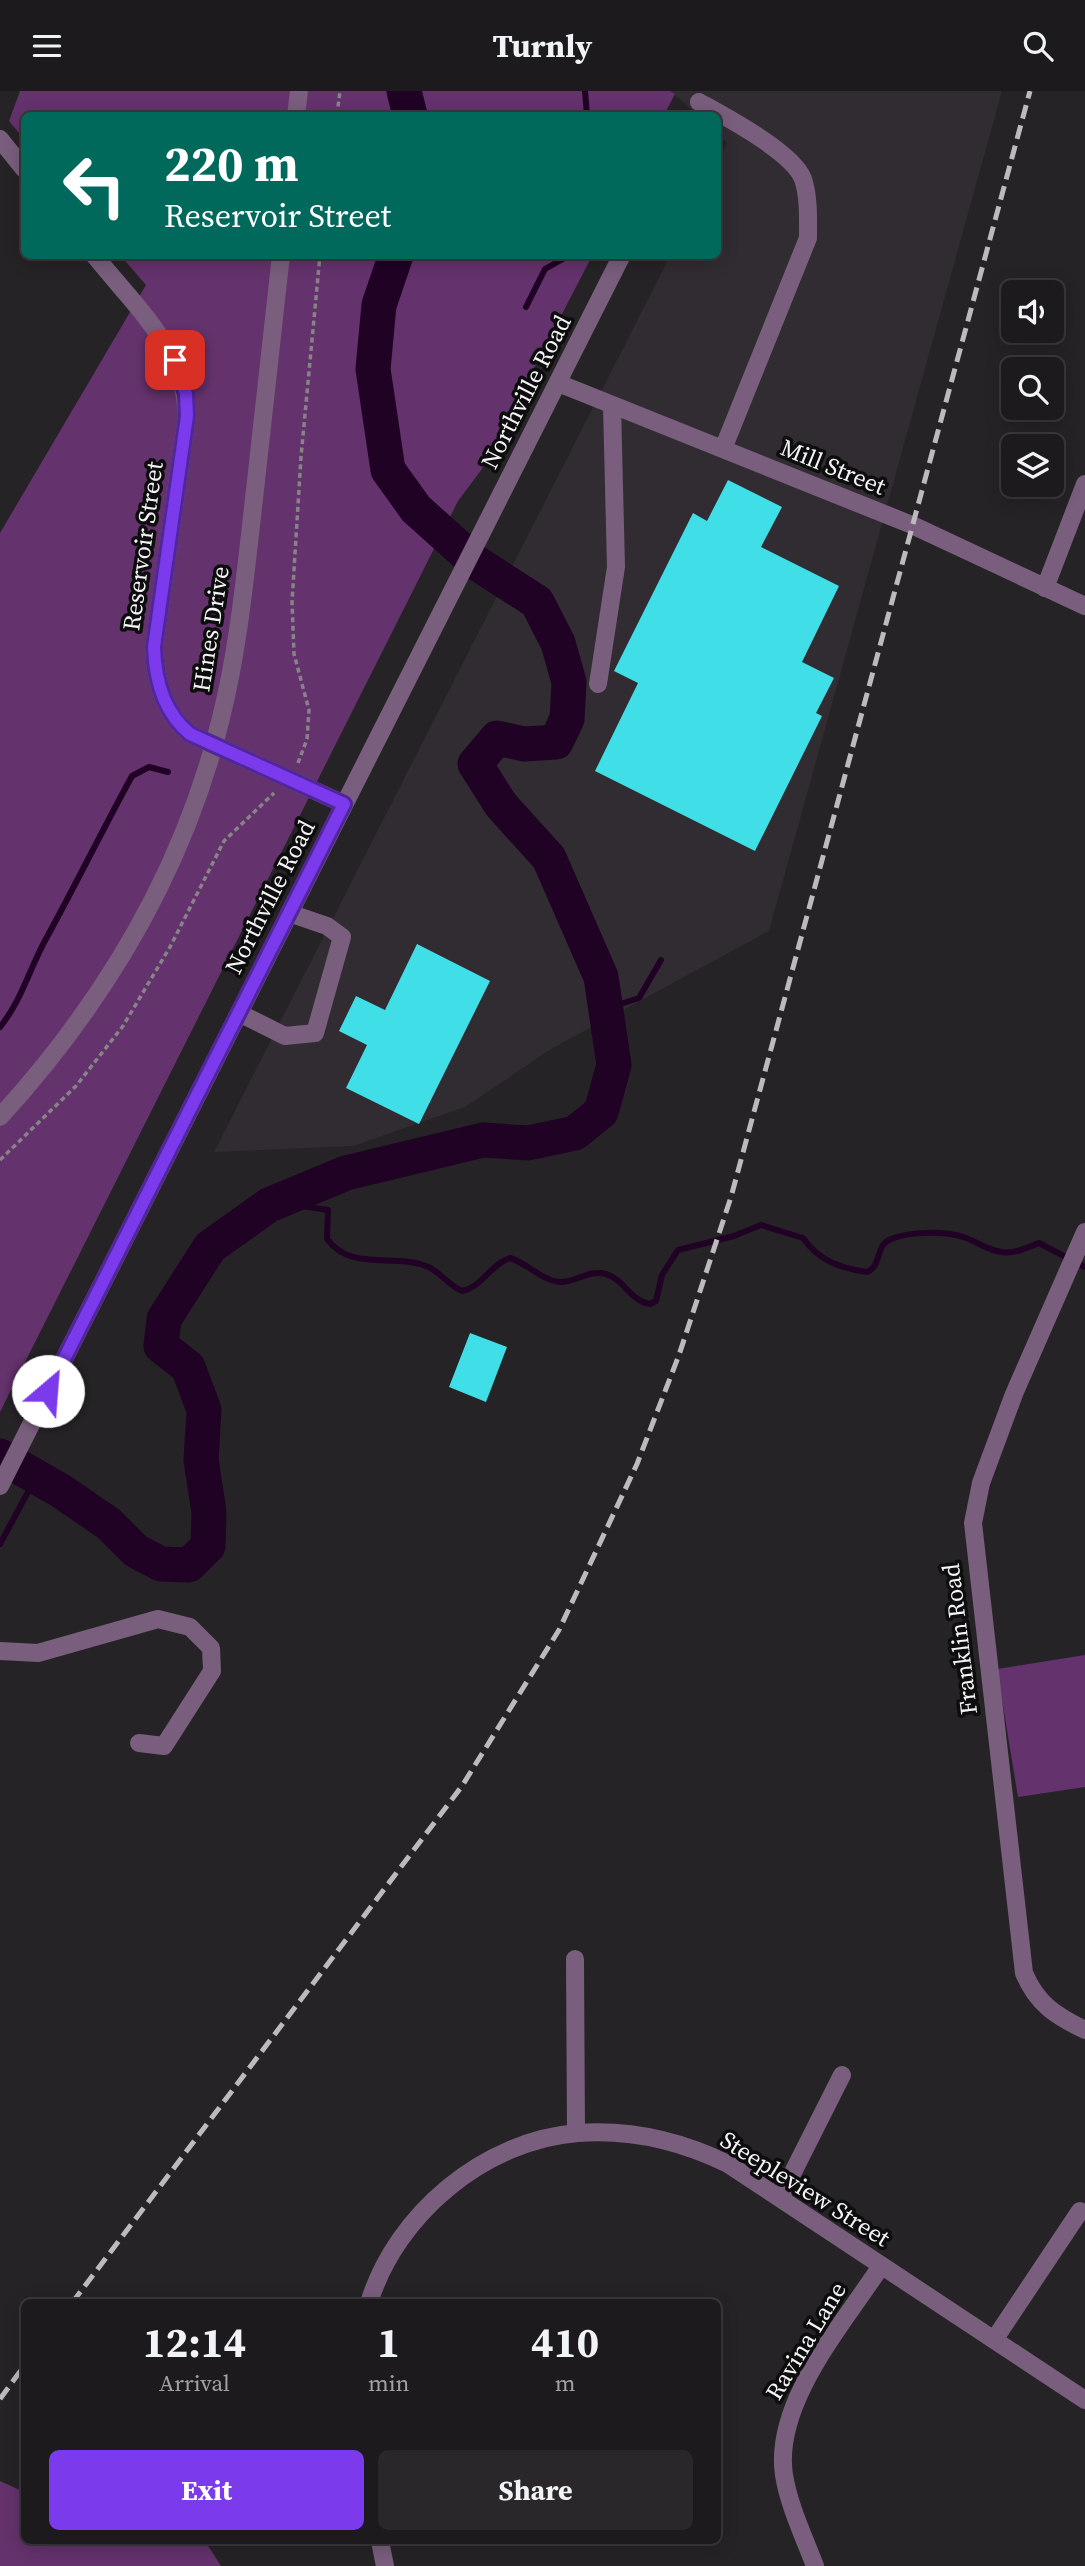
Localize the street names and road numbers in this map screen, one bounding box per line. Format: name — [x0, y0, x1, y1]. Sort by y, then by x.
street label: Northville Road — [473, 309, 579, 474]
street label: Mill Street — [776, 430, 891, 503]
street label: Reservoir Street — [114, 459, 171, 633]
street label: Hines Drive — [184, 564, 237, 694]
street label: Northville Road — [217, 814, 323, 979]
street label: Franklin Road — [934, 1561, 985, 1716]
street label: Steepleview Street — [714, 2123, 897, 2254]
street label: Ravina Lane — [757, 2276, 854, 2406]

